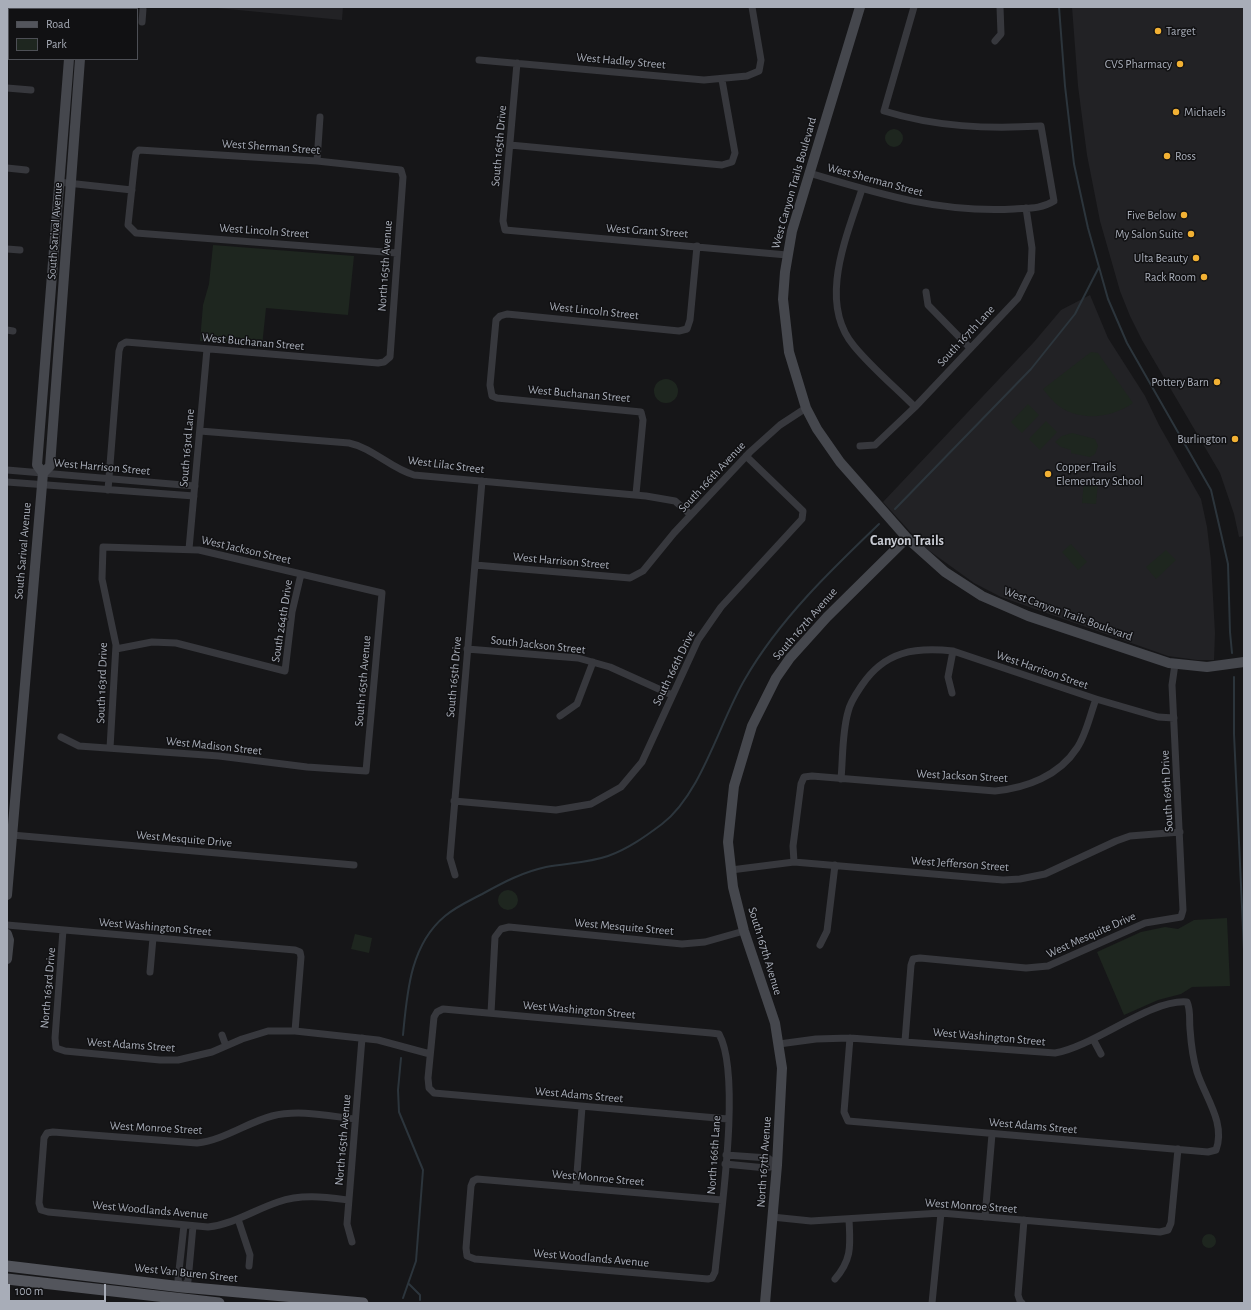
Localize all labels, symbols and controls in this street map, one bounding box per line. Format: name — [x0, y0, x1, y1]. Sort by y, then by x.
legend — [8, 8, 138, 60]
text: Road — [46, 18, 70, 30]
place label: Target — [1166, 24, 1196, 38]
marker: Target — [1153, 26, 1163, 36]
text: Park — [46, 38, 67, 50]
street label: West Hadley Street — [576, 50, 666, 72]
place label: CVS Pharmacy — [1105, 57, 1172, 71]
marker: CVS Pharmacy — [1175, 59, 1185, 69]
street label: South 165th Drive — [488, 105, 510, 187]
place label: Michaels — [1184, 105, 1226, 119]
marker: Michaels — [1171, 107, 1181, 117]
street label: West Canyon Trails Boulevard — [768, 115, 820, 251]
street label: West Sherman Street — [221, 136, 321, 158]
place label: Ross — [1175, 149, 1196, 163]
marker: Ross — [1162, 151, 1172, 161]
street label: West Sherman Street — [826, 160, 924, 200]
street label: South Sarival Avenue — [44, 182, 66, 280]
place label: Five Below — [1127, 208, 1176, 222]
marker: Five Below — [1179, 210, 1189, 220]
street label: North 165th Avenue — [375, 220, 395, 312]
street label: West Lincoln Street — [219, 221, 309, 241]
street label: West Grant Street — [605, 221, 689, 241]
place label: My Salon Suite — [1115, 227, 1183, 241]
marker: My Salon Suite — [1186, 229, 1196, 239]
place label: Ulta Beauty — [1134, 251, 1188, 265]
marker: Ulta Beauty — [1191, 253, 1201, 263]
place label: Rack Room — [1144, 270, 1196, 284]
marker: Rack Room — [1199, 272, 1209, 282]
street label: West Lincoln Street — [549, 299, 639, 323]
street label: South 167th Lane — [934, 302, 998, 370]
street label: West Buchanan Street — [201, 330, 305, 354]
place label: Pottery Barn — [1151, 375, 1209, 389]
marker: Pottery Barn — [1212, 377, 1222, 387]
street label: West Buchanan Street — [527, 382, 631, 406]
street label: South 163rd Lane — [176, 408, 198, 488]
place label: Burlington — [1177, 432, 1227, 446]
marker: Burlington — [1230, 434, 1240, 444]
street label: South 166th Avenue — [675, 438, 749, 516]
street label: West Lilac Street — [407, 453, 485, 477]
street label: West Harrison Street — [53, 456, 151, 478]
place label: Copper Trails Elementary School — [1056, 460, 1143, 488]
marker: Copper Trails Elementary School — [1043, 469, 1053, 479]
street label: South Sarival Avenue — [12, 502, 34, 600]
street label: West Jackson Street — [200, 533, 292, 567]
district label: Canyon Trails — [870, 533, 944, 549]
street label: West Harrison Street — [512, 550, 610, 572]
street label: South 264th Drive — [268, 579, 296, 663]
street label: West Canyon Trails Boulevard — [1001, 584, 1135, 644]
street label: South 167th Avenue — [770, 585, 840, 663]
street label: South 166th Drive — [650, 628, 698, 708]
street label: South Jackson Street — [490, 633, 586, 657]
street label: South 165th Avenue — [352, 635, 374, 727]
street label: South 165th Drive — [443, 636, 465, 718]
street label: South 163rd Drive — [93, 642, 111, 724]
street label: West Harrison Street — [994, 647, 1090, 693]
street label: West Madison Street — [165, 734, 263, 758]
street label: South 169th Drive — [1158, 750, 1176, 832]
street label: West Jackson Street — [916, 766, 1008, 786]
street label: West Mesquite Drive — [135, 828, 233, 850]
street label: West Jefferson Street — [911, 853, 1009, 875]
street label: South 167th Avenue — [745, 905, 785, 997]
street label: West Mesquite Drive — [1044, 909, 1138, 961]
street label: West Washington Street — [98, 915, 212, 939]
street label: West Mesquite Street — [574, 915, 674, 939]
street label: North 163rd Drive — [37, 947, 59, 1029]
street label: West Washington Street — [522, 998, 636, 1022]
street label: West Washington Street — [932, 1025, 1046, 1049]
street label: West Adams Street — [86, 1035, 176, 1055]
street label: West Adams Street — [534, 1084, 624, 1106]
street label: North 165th Avenue — [332, 1094, 354, 1186]
street label: North 166th Lane — [704, 1115, 724, 1195]
street label: West Adams Street — [988, 1115, 1078, 1137]
street label: North 167th Avenue — [754, 1116, 774, 1208]
street label: West Monroe Street — [109, 1118, 203, 1138]
street label: West Monroe Street — [551, 1167, 645, 1189]
street label: West Monroe Street — [924, 1196, 1018, 1216]
street label: West Woodlands Avenue — [91, 1198, 209, 1222]
street label: West Woodlands Avenue — [532, 1246, 650, 1270]
street label: West Van Buren Street — [134, 1260, 238, 1286]
scale bar — [10, 1276, 108, 1302]
text: 100 m — [15, 1285, 43, 1297]

